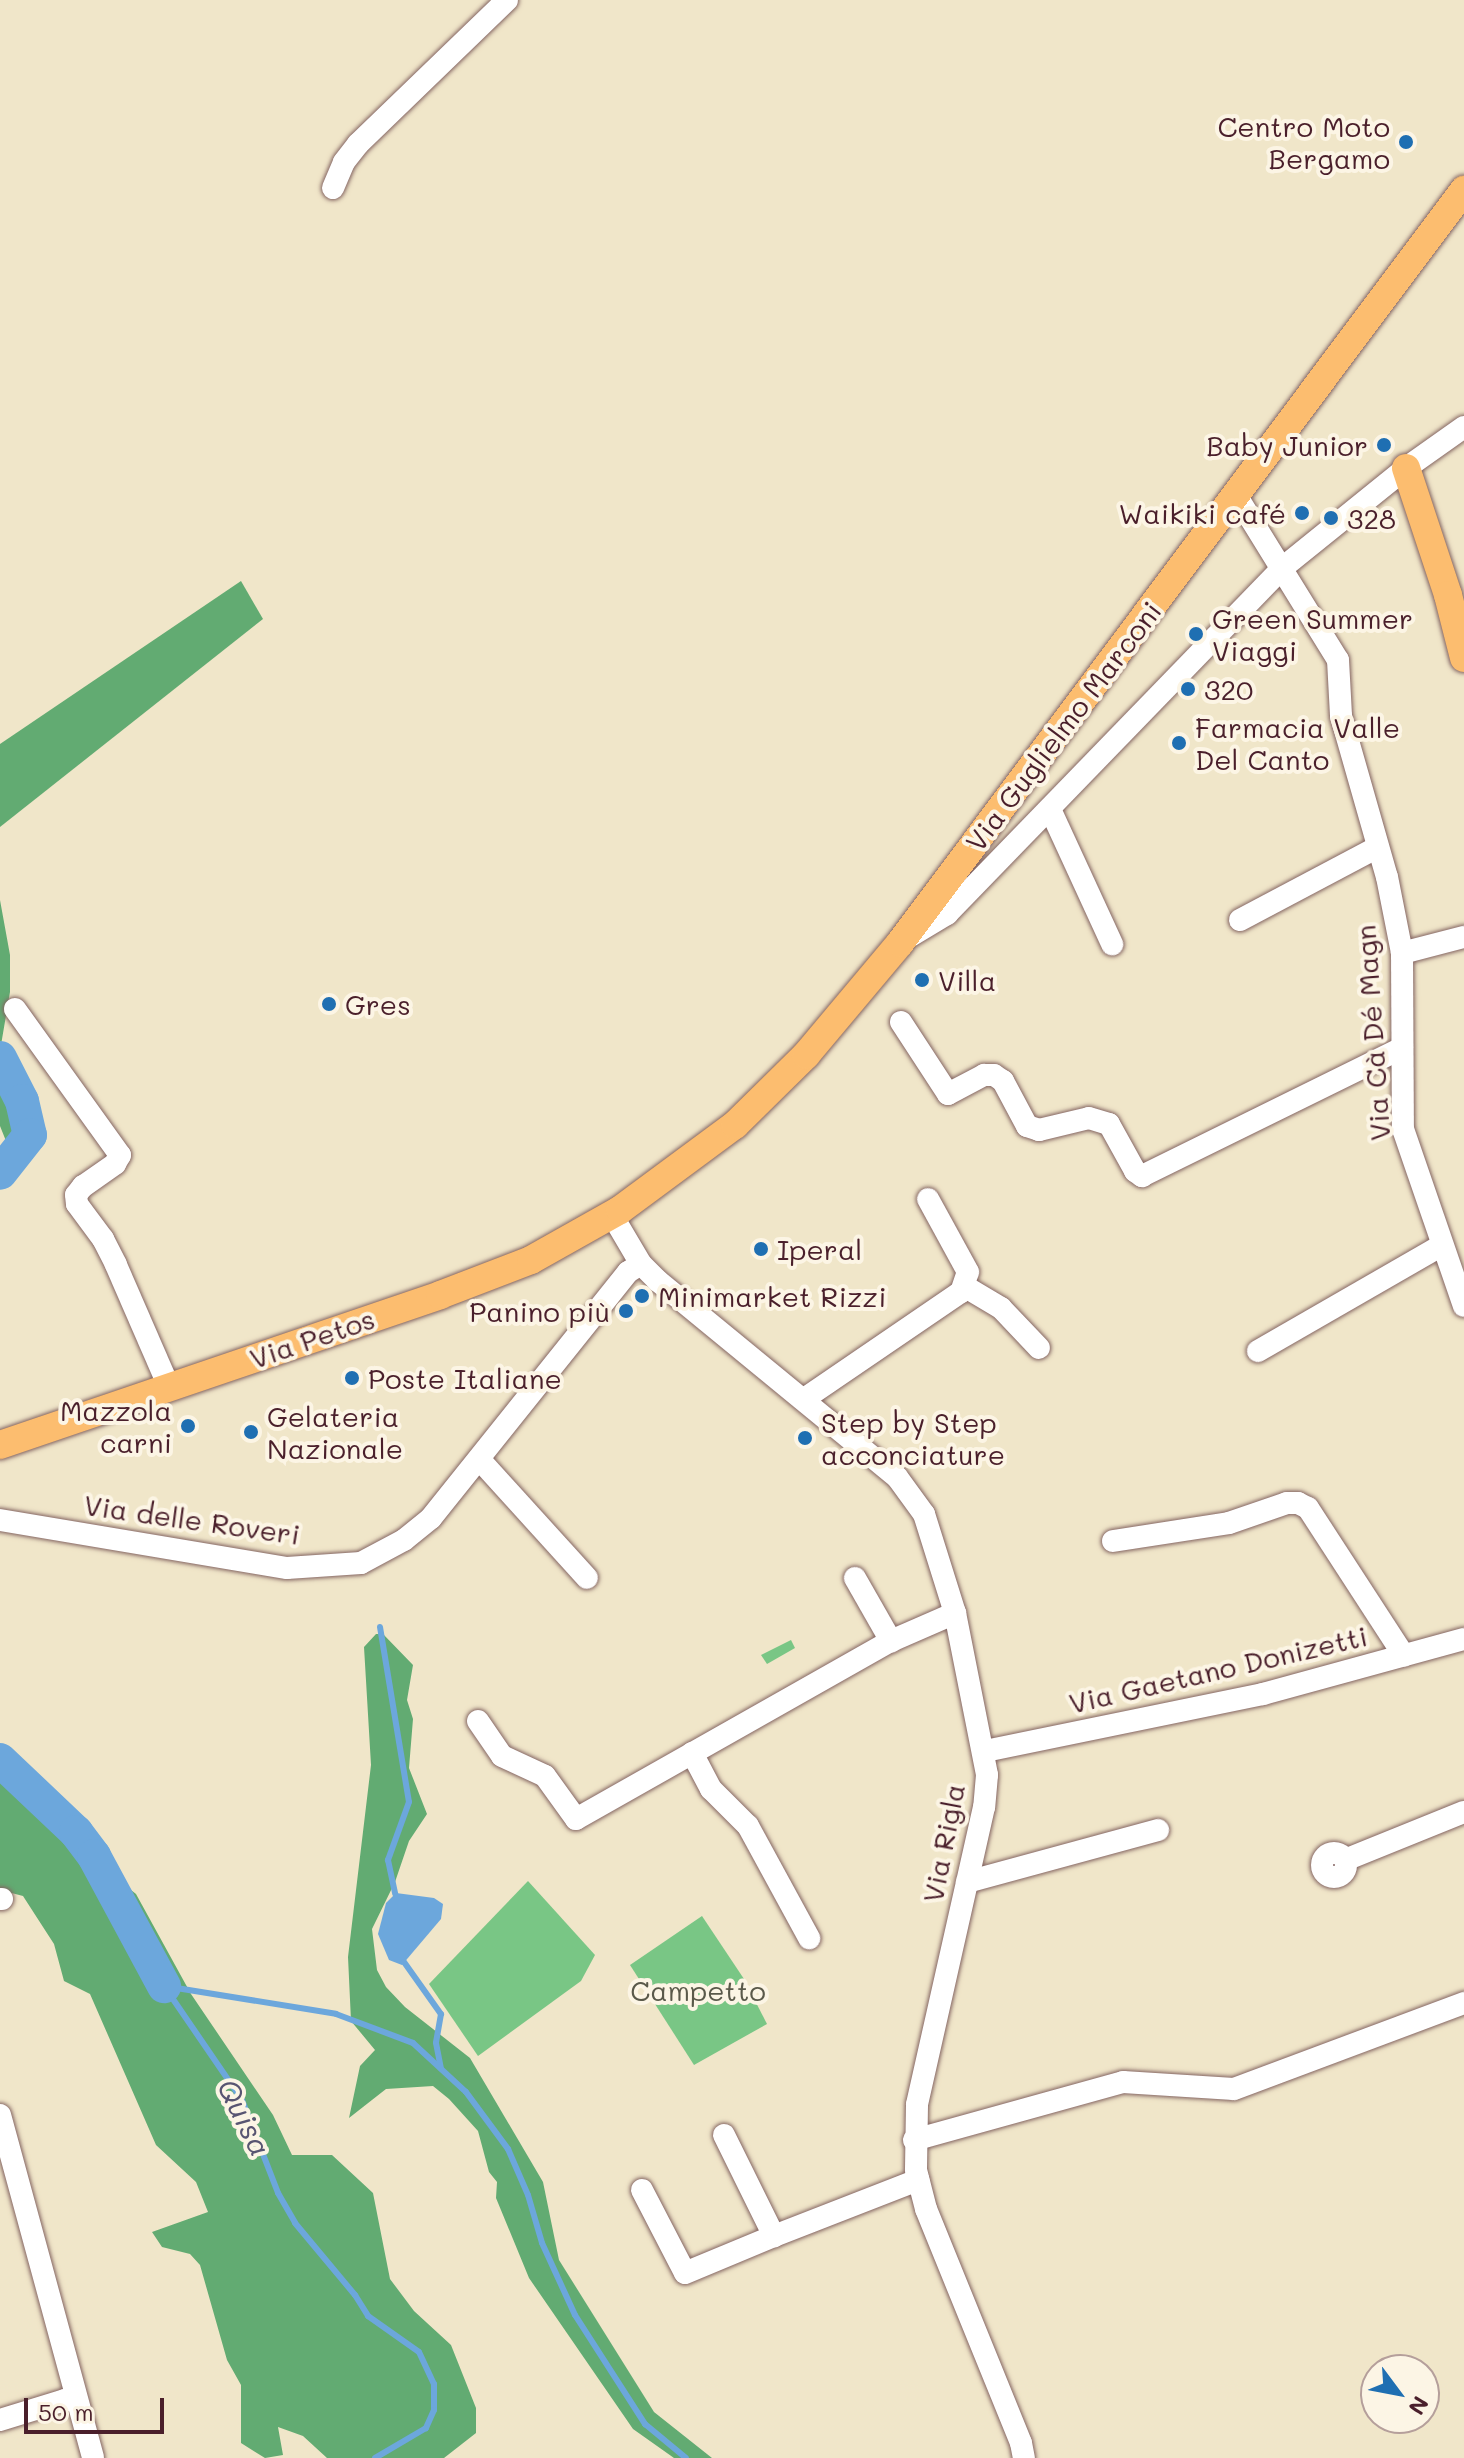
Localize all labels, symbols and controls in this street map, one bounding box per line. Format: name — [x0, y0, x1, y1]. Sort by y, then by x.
place label: Centro Moto Bergamo — [1217, 109, 1390, 175]
marker: Centro Moto Bergamo — [1397, 133, 1415, 151]
place label: Baby Junior — [1206, 428, 1368, 462]
marker: Baby Junior — [1375, 436, 1393, 454]
place label: Waikiki café — [1119, 496, 1286, 530]
place label: 328 — [1347, 501, 1396, 535]
marker: Waikiki café — [1293, 504, 1311, 522]
marker: 328 — [1322, 509, 1340, 527]
street label: Via Guglielmo Marconi — [958, 594, 1168, 858]
place label: Green Summer Viaggi — [1212, 601, 1413, 667]
marker: Green Summer Viaggi — [1187, 625, 1205, 643]
place label: 320 — [1204, 672, 1253, 706]
marker: 320 — [1179, 680, 1197, 698]
place label: Farmacia Valle Del Canto — [1195, 710, 1400, 776]
marker: Farmacia Valle Del Canto — [1170, 734, 1188, 752]
street label: Via Cà Dé Magn — [1348, 924, 1396, 1142]
place label: Villa — [938, 963, 996, 997]
marker: Villa — [913, 971, 931, 989]
place label: Gres — [345, 987, 411, 1021]
marker: Gres — [320, 995, 338, 1013]
place label: Iperal — [777, 1232, 862, 1266]
marker: Iperal — [752, 1240, 770, 1258]
place label: Minimarket Rizzi — [658, 1279, 886, 1313]
marker: Minimarket Rizzi — [633, 1287, 651, 1305]
place label: Panino più — [469, 1294, 610, 1328]
street label: Via Petos — [245, 1301, 379, 1375]
marker: Panino più — [617, 1302, 635, 1320]
place label: Poste Italiane — [368, 1361, 562, 1395]
marker: Poste Italiane — [343, 1369, 361, 1387]
place label: Mazzola carni — [60, 1393, 172, 1459]
place label: Gelateria Nazionale — [267, 1399, 403, 1465]
place label: Step by Step acconciature — [821, 1405, 1005, 1471]
marker: Mazzola carni — [179, 1417, 197, 1435]
marker: Gelateria Nazionale — [242, 1423, 260, 1441]
marker: Step by Step acconciature — [796, 1429, 814, 1447]
street label: Via delle Roveri — [82, 1487, 302, 1551]
street label: Via Gaetano Donizetti — [1065, 1618, 1371, 1720]
street label: Via Rigla — [915, 1781, 971, 1905]
park label: Campetto — [630, 1973, 766, 2007]
water label: Quisa — [210, 2072, 280, 2162]
north arrow — [1360, 2354, 1440, 2434]
scale bar — [28, 2382, 168, 2432]
text: N — [1402, 2391, 1436, 2421]
text: 50 m — [38, 2396, 94, 2427]

